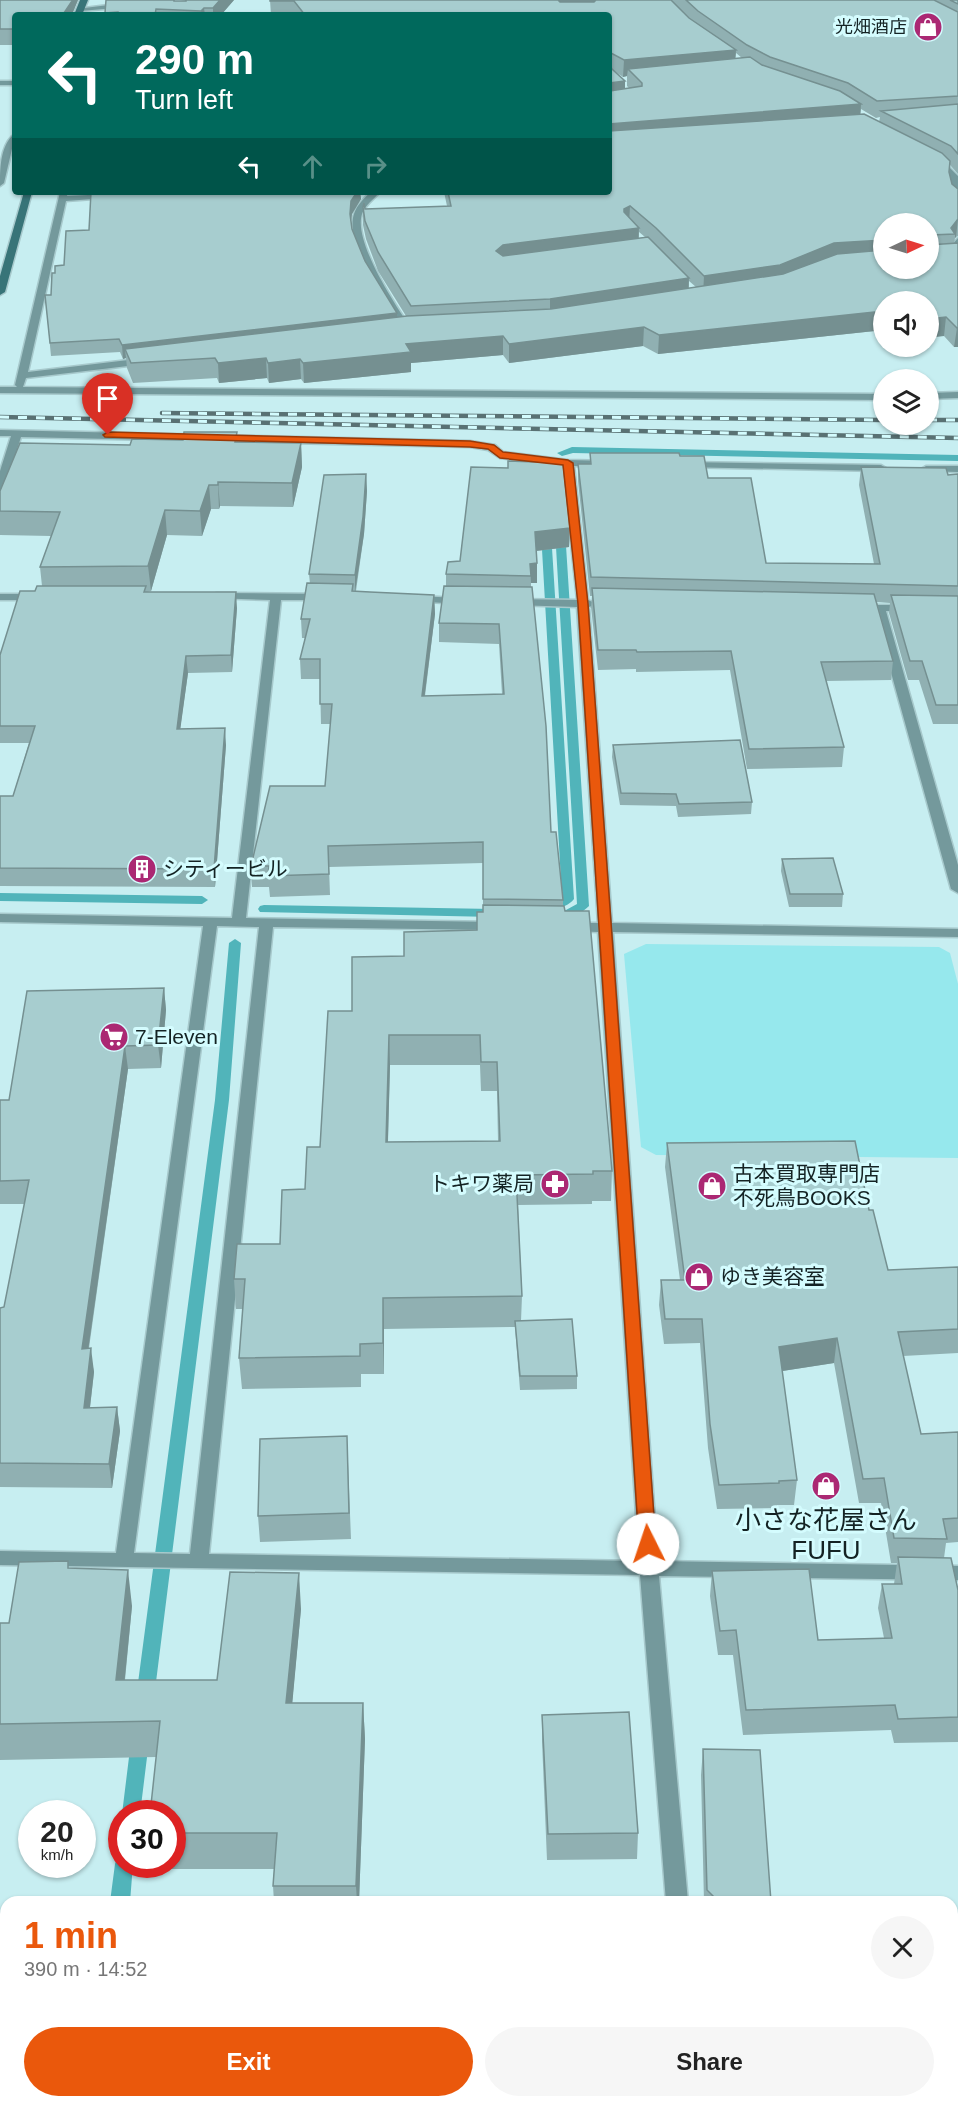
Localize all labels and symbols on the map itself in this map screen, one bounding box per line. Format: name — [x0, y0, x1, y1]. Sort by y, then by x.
shop icon: 光畑酒店 — [912, 11, 944, 43]
place label: 光畑酒店 — [835, 17, 907, 37]
north arrow — [873, 213, 939, 279]
pin — [82, 373, 133, 435]
building icon: シティービル — [126, 853, 158, 885]
place label: シティービル — [163, 857, 288, 880]
supermarket icon: 7-Eleven — [98, 1021, 130, 1053]
place label: 7-Eleven — [135, 1025, 218, 1048]
place label: 古本買取専門店 不死鳥BOOKS — [733, 1162, 880, 1209]
pharmacy icon: トキワ薬局 — [539, 1168, 571, 1200]
shop icon: 古本買取専門店 不死鳥BOOKS — [696, 1170, 728, 1202]
place label: トキワ薬局 — [429, 1172, 534, 1195]
shop icon: ゆき美容室 — [683, 1261, 715, 1293]
place label: ゆき美容室 — [720, 1265, 825, 1288]
shop icon: 小さな花屋さん FUFU — [810, 1470, 842, 1502]
place label: 小さな花屋さん FUFU — [735, 1505, 917, 1565]
position arrow — [616, 1512, 680, 1576]
speed limit sign: 30 — [108, 1800, 186, 1878]

